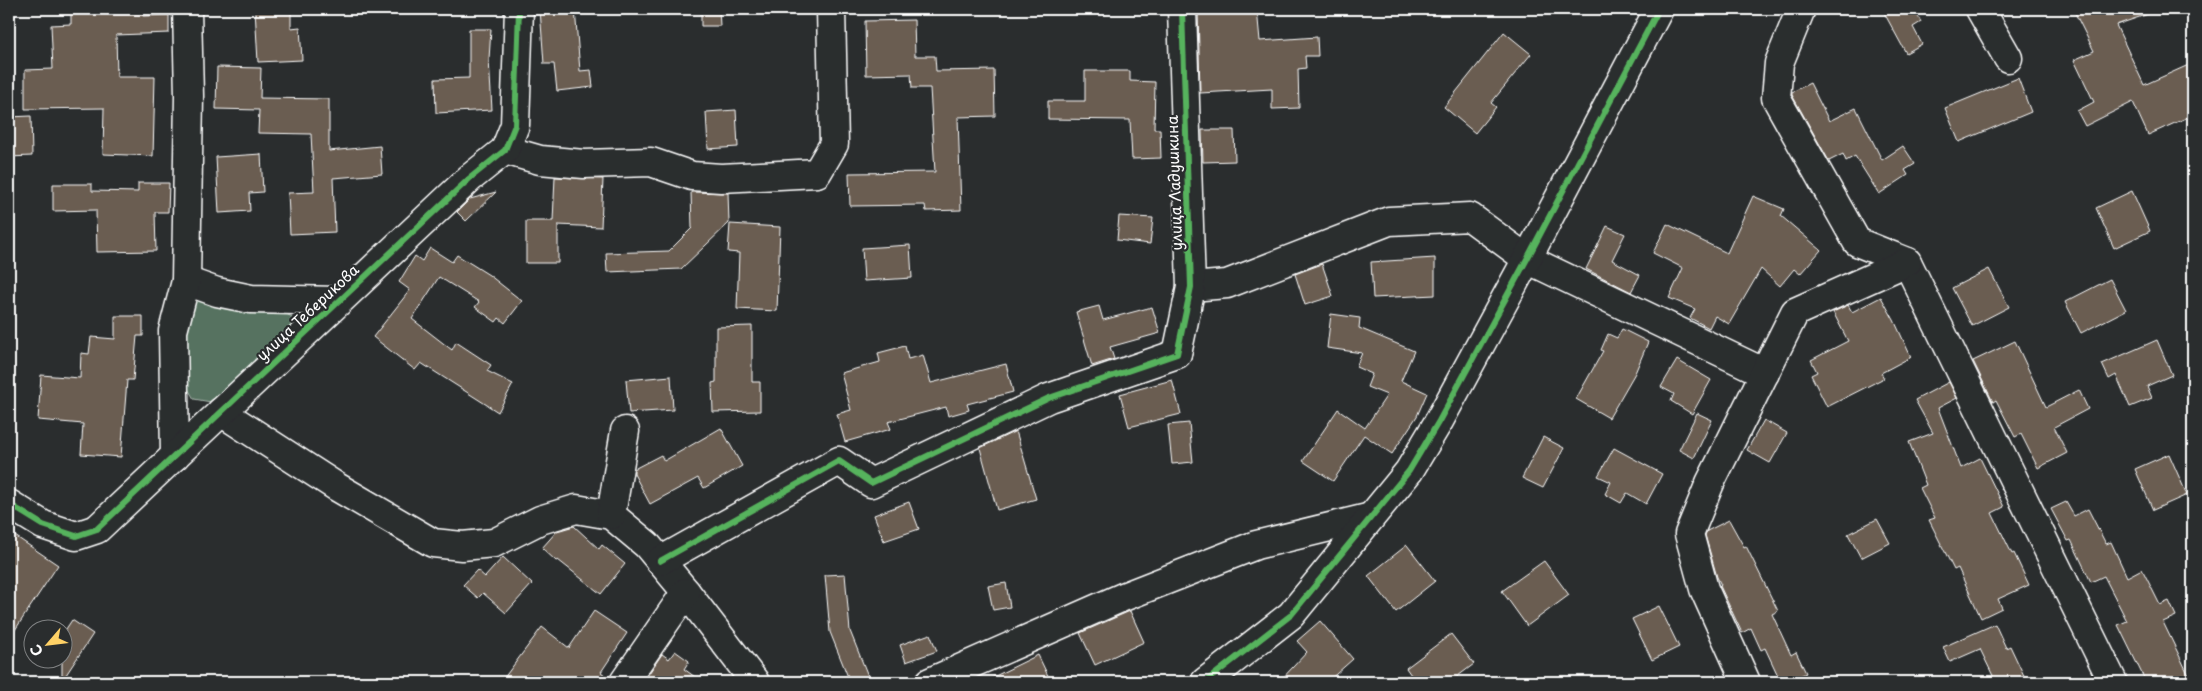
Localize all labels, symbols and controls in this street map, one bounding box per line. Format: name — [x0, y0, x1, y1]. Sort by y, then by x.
street label: улица Ладушкина — [1160, 114, 1187, 251]
street label: улица Теберикова — [250, 258, 364, 366]
north arrow — [22, 618, 72, 668]
text: С — [24, 641, 48, 660]

